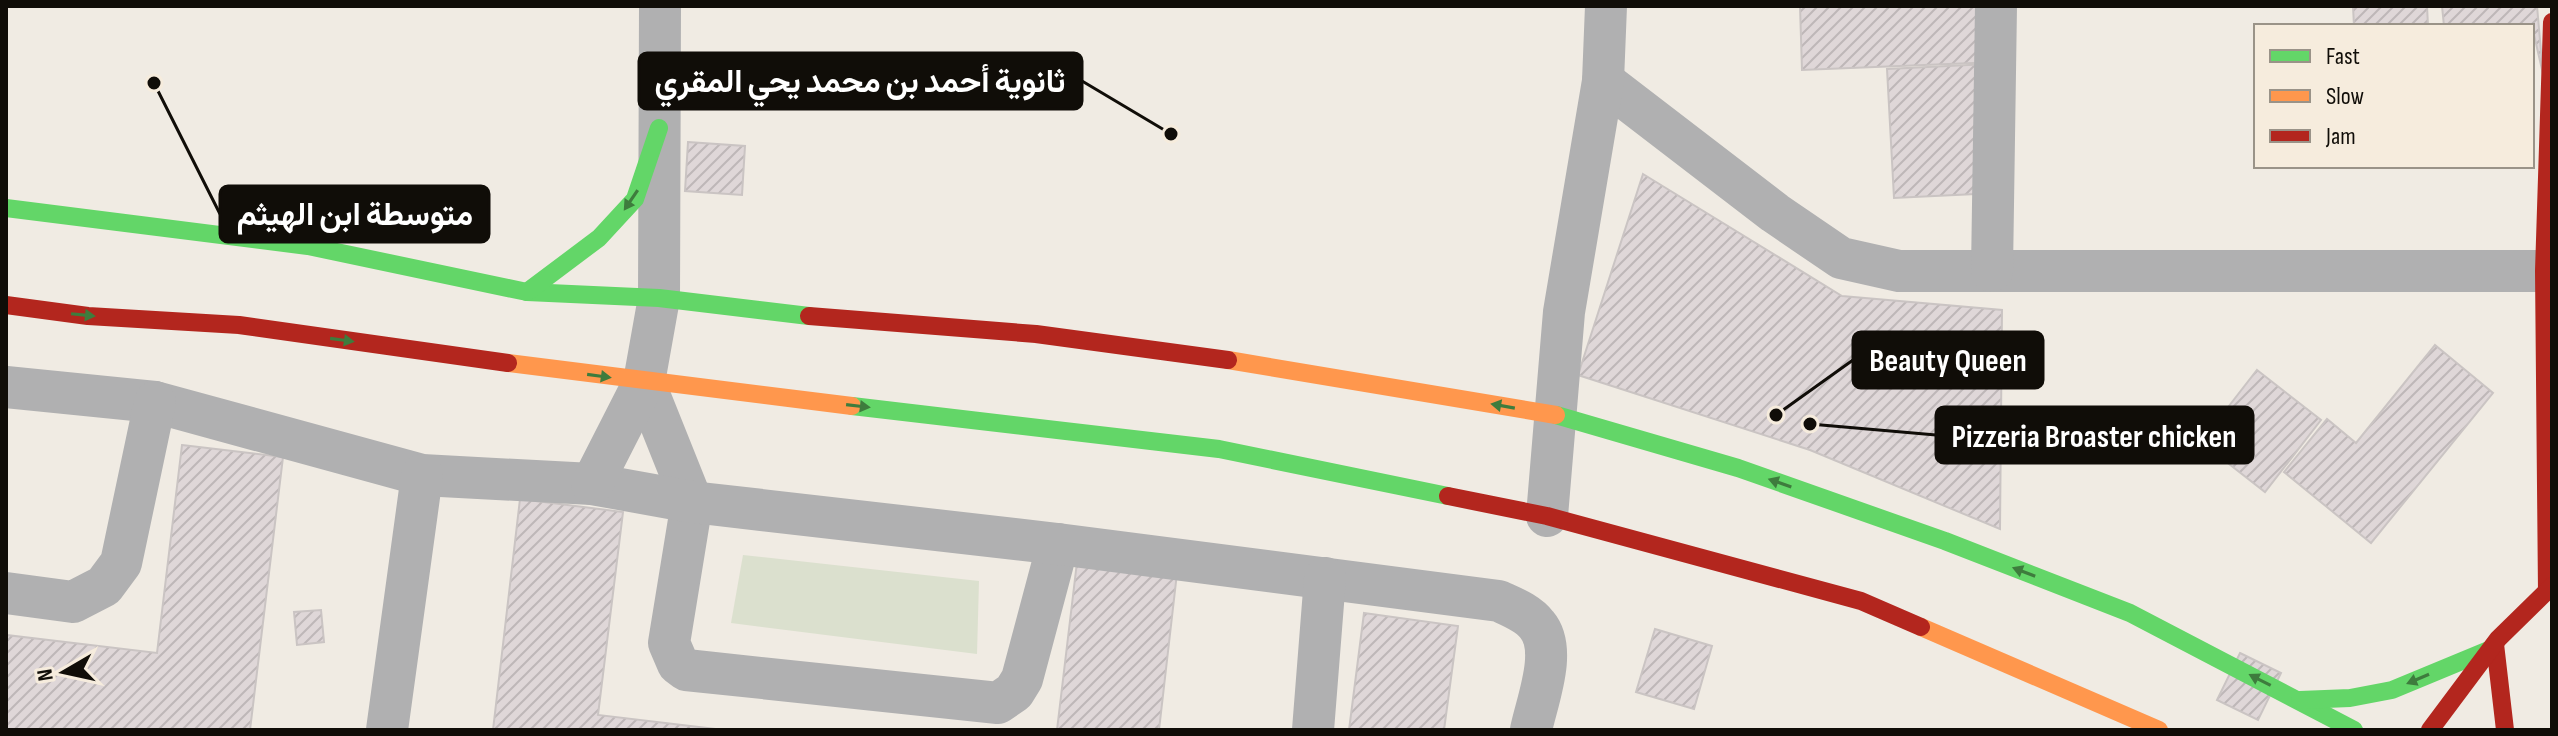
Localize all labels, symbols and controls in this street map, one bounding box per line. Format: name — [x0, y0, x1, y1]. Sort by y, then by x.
legend — [2254, 24, 2534, 168]
text: Fast — [2326, 42, 2360, 71]
callout: ثانوية أحمد بن محمد يحي المقري — [639, 53, 1082, 109]
text: ثانوية أحمد بن محمد يحي المقري — [655, 63, 1065, 108]
text: Slow — [2326, 82, 2364, 111]
text: Jam — [2325, 122, 2356, 151]
callout: متوسطة ابن الهيثم — [220, 186, 489, 242]
one-way arrow — [623, 189, 639, 211]
text: متوسطة ابن الهيثم — [237, 196, 473, 235]
one-way arrow — [71, 308, 96, 321]
callout: Beauty Queen — [1853, 332, 2043, 388]
one-way arrow — [330, 334, 355, 347]
text: Beauty Queen — [1869, 342, 2027, 381]
one-way arrow — [587, 370, 612, 383]
one-way arrow — [846, 399, 871, 412]
one-way arrow — [1490, 399, 1515, 411]
callout: Pizzeria Broaster chicken — [1936, 407, 2253, 463]
text: Pizzeria Broaster chicken — [1952, 418, 2236, 457]
one-way arrow — [1768, 477, 1792, 489]
one-way arrow — [2012, 565, 2036, 578]
north arrow — [24, 632, 104, 712]
text: N — [31, 667, 60, 683]
one-way arrow — [2406, 672, 2430, 686]
one-way arrow — [2249, 673, 2272, 687]

